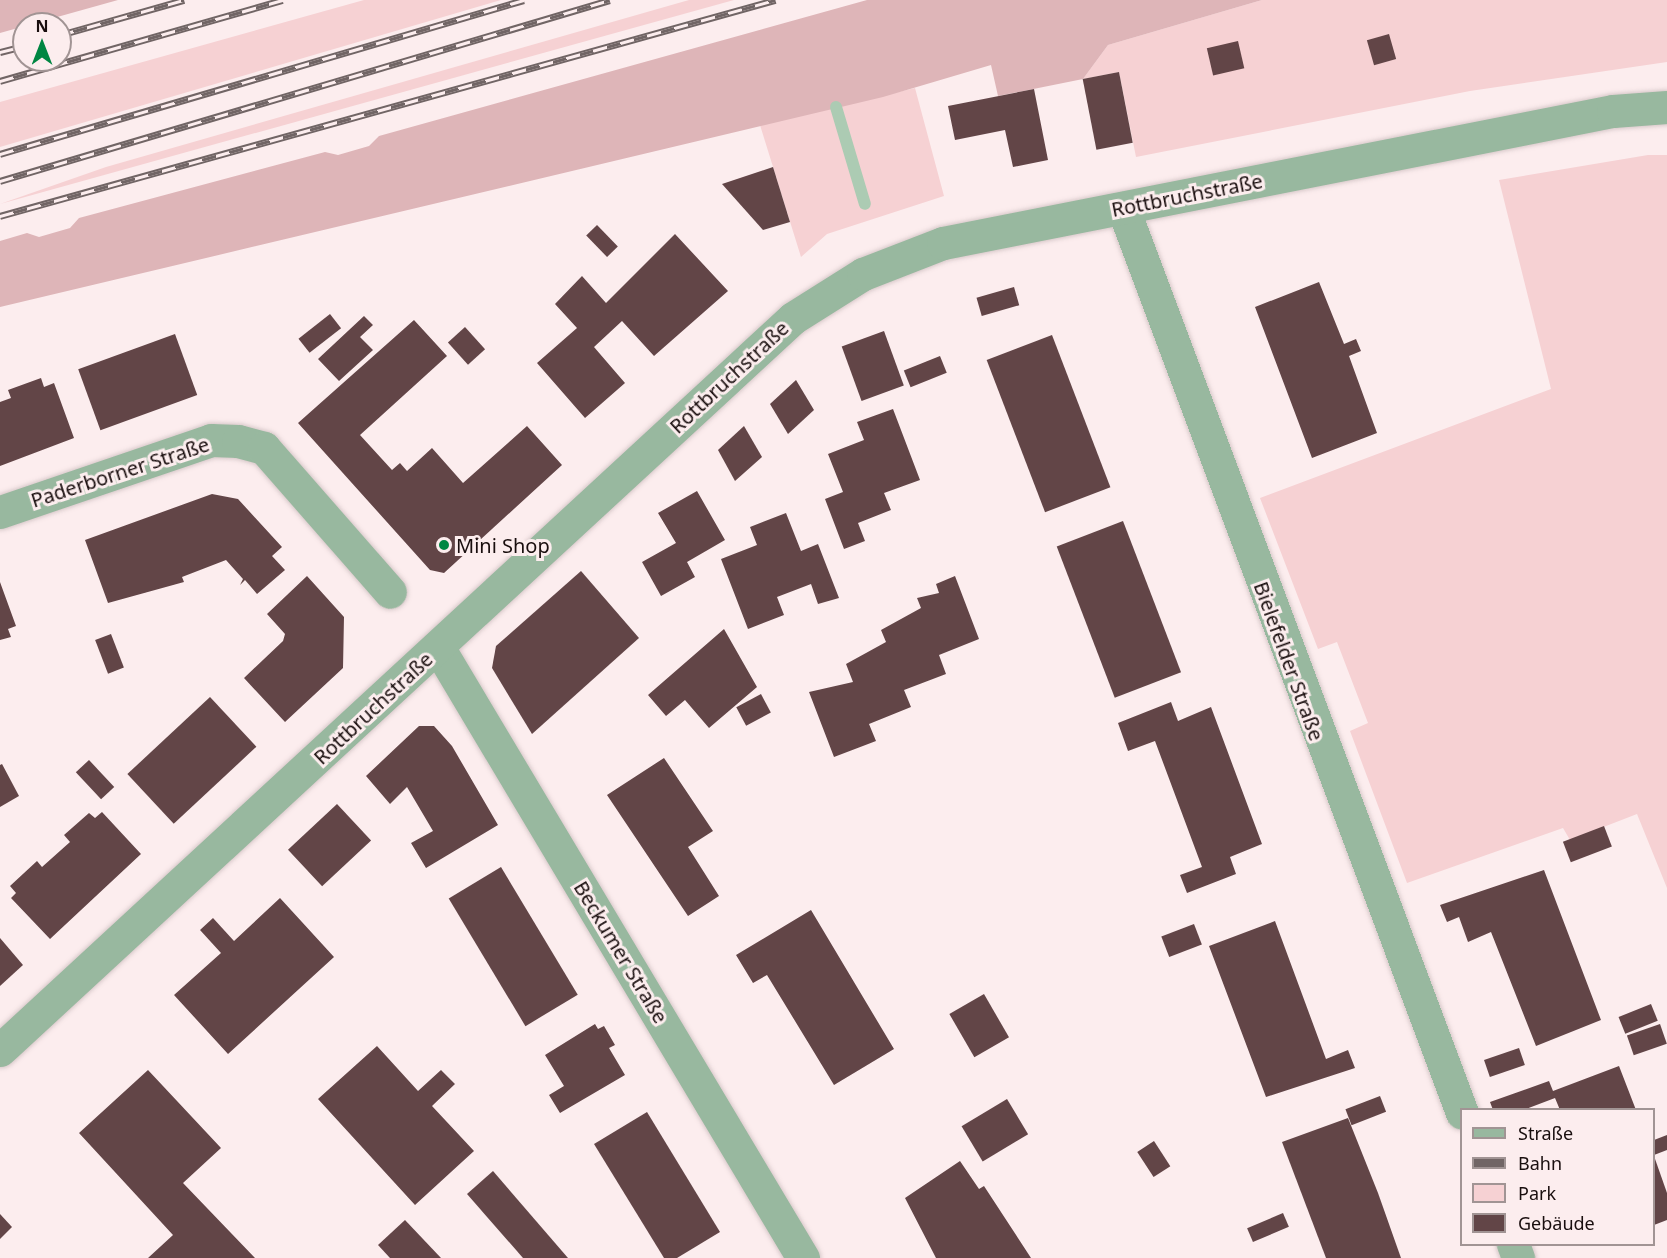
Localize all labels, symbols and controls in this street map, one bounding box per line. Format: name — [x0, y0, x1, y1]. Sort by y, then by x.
north arrow — [12, 12, 72, 72]
text: N — [35, 15, 49, 37]
street label: Rottbruchstraße — [1109, 169, 1265, 221]
street label: Rottbruchstraße — [665, 316, 793, 438]
street label: Paderborner Straße — [28, 432, 212, 512]
place label: Mini Shop — [456, 533, 550, 557]
marker: Mini Shop — [437, 538, 451, 552]
street label: Bielefelder Straße — [1249, 578, 1329, 744]
street label: Rottbruchstraße — [309, 647, 437, 769]
street label: Beckumer Straße — [569, 877, 673, 1027]
legend — [1460, 1108, 1655, 1246]
text: Straße — [1518, 1121, 1573, 1145]
text: Bahn — [1518, 1151, 1562, 1175]
text: Park — [1518, 1181, 1556, 1205]
text: Gebäude — [1518, 1211, 1595, 1235]

